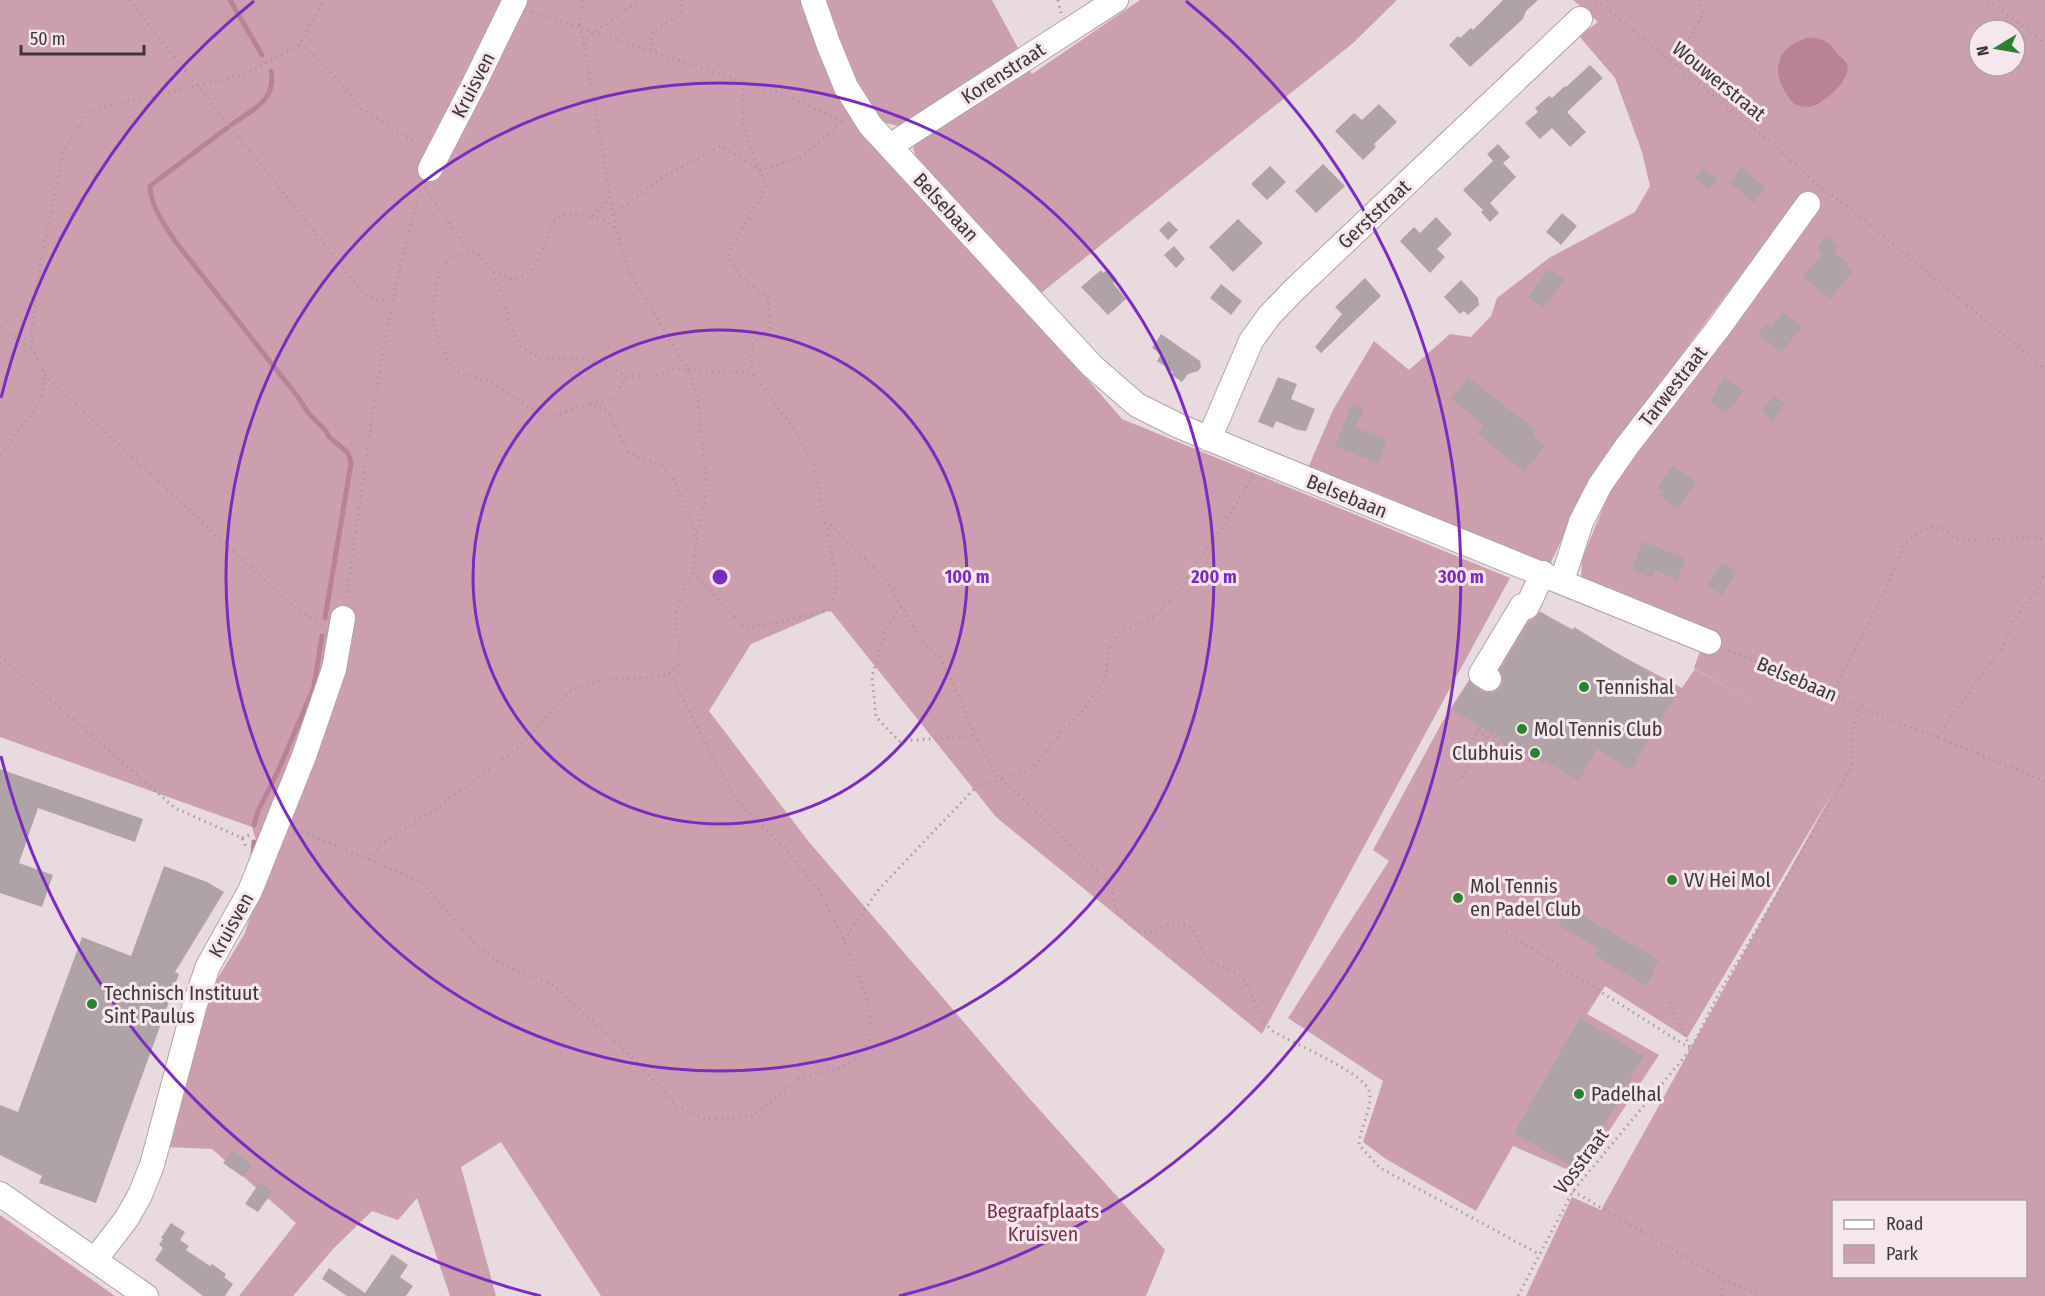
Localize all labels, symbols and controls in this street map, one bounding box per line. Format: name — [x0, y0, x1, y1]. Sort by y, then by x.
scale bar — [21, 18, 144, 56]
north arrow — [1967, 18, 2027, 78]
text: 50 m — [30, 28, 66, 50]
street label: Wouwerstraat — [1668, 36, 1771, 126]
street label: Korenstraat — [957, 37, 1050, 109]
text: N — [1973, 44, 1993, 57]
street label: Kruisven — [446, 48, 500, 122]
street label: Belsebaan — [908, 168, 984, 246]
street label: Gerststraat — [1333, 174, 1416, 254]
street label: Tarwestraat — [1634, 341, 1712, 431]
street label: Belsebaan — [1303, 469, 1391, 523]
text: 100 m — [945, 566, 989, 588]
text: 200 m — [1190, 566, 1237, 588]
text: 300 m — [1437, 566, 1484, 588]
centre of rings — [710, 567, 730, 587]
street label: Belsebaan — [1753, 651, 1841, 707]
place label: Tennishal — [1596, 675, 1674, 699]
marker: Tennishal — [1577, 680, 1591, 694]
place label: Mol Tennis Club — [1534, 717, 1662, 741]
marker: Mol Tennis Club — [1515, 722, 1529, 736]
place label: Clubhuis — [1452, 741, 1523, 765]
marker: Clubhuis — [1528, 746, 1542, 760]
place label: VV Hei Mol — [1684, 868, 1771, 892]
marker: VV Hei Mol — [1665, 873, 1679, 887]
place label: Mol Tennis en Padel Club — [1470, 874, 1581, 921]
street label: Kruisven — [203, 888, 259, 962]
marker: Mol Tennis en Padel Club — [1451, 891, 1465, 905]
place label: Technisch Instituut Sint Paulus — [104, 981, 259, 1028]
marker: Technisch Instituut Sint Paulus — [85, 997, 99, 1011]
place label: Padelhal — [1591, 1082, 1662, 1106]
marker: Padelhal — [1572, 1087, 1586, 1101]
street label: Vosstraat — [1549, 1123, 1614, 1199]
park label: Begraafplaats Kruisven — [987, 1199, 1099, 1246]
legend — [1832, 1200, 2027, 1278]
text: Road — [1886, 1213, 1923, 1235]
text: Park — [1886, 1243, 1919, 1265]

